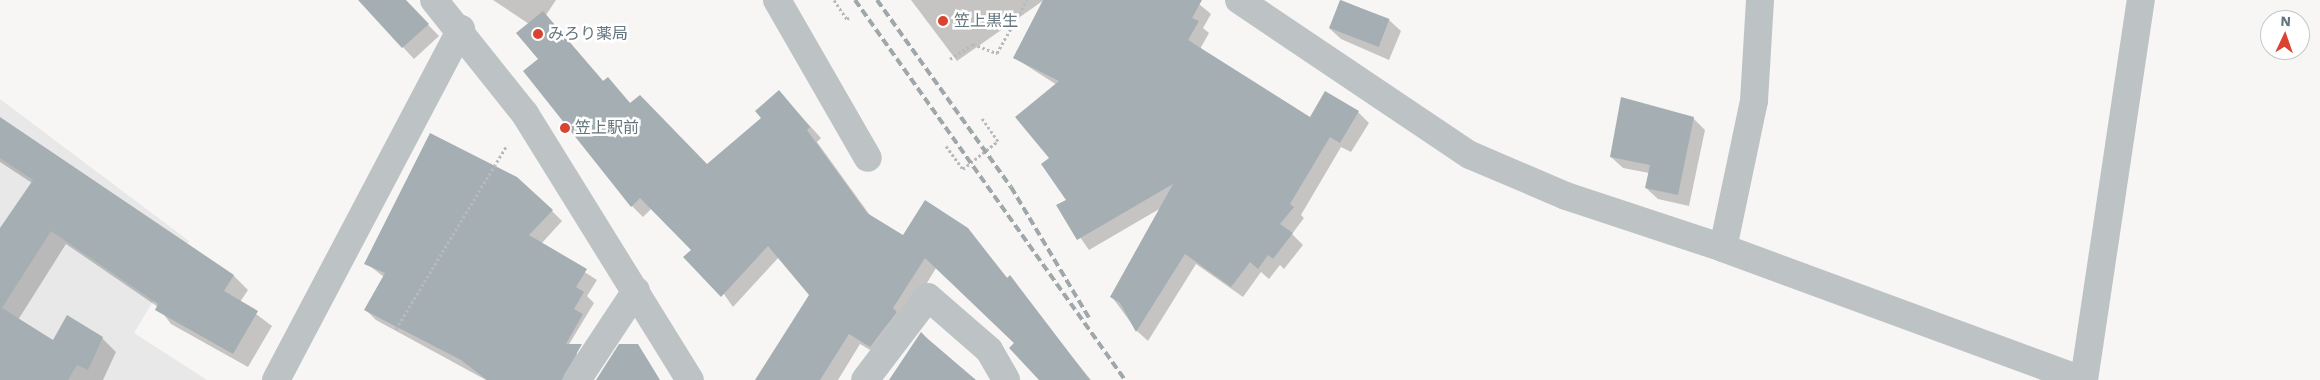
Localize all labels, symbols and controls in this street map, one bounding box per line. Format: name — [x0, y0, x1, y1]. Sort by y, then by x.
north arrow — [2260, 10, 2310, 60]
place label: 笠上黒生 — [954, 11, 1018, 31]
text: N — [2280, 13, 2291, 29]
marker: 笠上黒生 — [936, 14, 950, 28]
place label: みろり薬局 — [548, 24, 628, 44]
marker: みろり薬局 — [532, 28, 544, 40]
place label: 笠上駅前 — [575, 118, 639, 138]
marker: 笠上駅前 — [559, 122, 571, 134]

